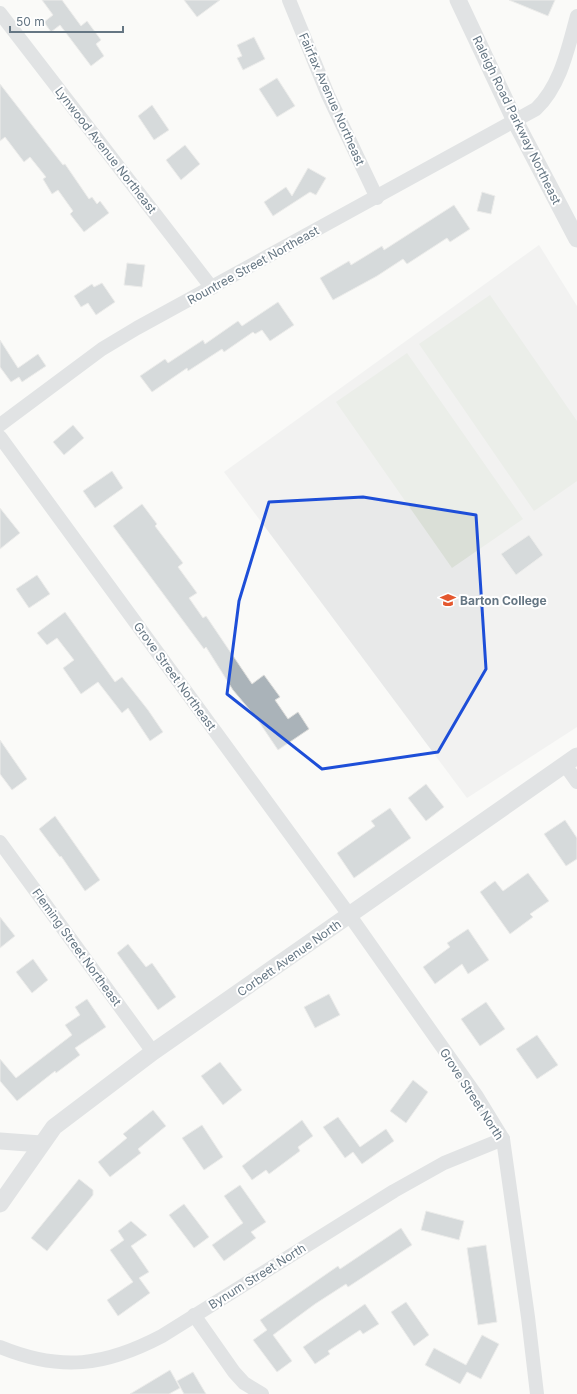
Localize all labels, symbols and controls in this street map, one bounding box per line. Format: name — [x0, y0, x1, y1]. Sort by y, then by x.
scale bar — [10, 8, 123, 34]
text: 50 m — [16, 14, 45, 29]
street label: Fairfax Avenue Northeast — [296, 30, 368, 168]
street label: Raleigh Road Parkway Northeast — [470, 33, 564, 207]
street label: Lynwood Avenue Northeast — [52, 84, 160, 216]
street label: Rountree Street Northeast — [185, 223, 321, 307]
school or university icon: Barton College — [439, 591, 457, 609]
place label: Barton College — [460, 593, 547, 608]
street label: Grove Street Northeast — [131, 619, 219, 733]
street label: Fleming Street Northeast — [29, 885, 125, 1009]
street label: Corbett Avenue North — [234, 916, 344, 1000]
street label: Grove Street North — [437, 1045, 507, 1143]
street label: Bynum Street North — [206, 1240, 308, 1312]

